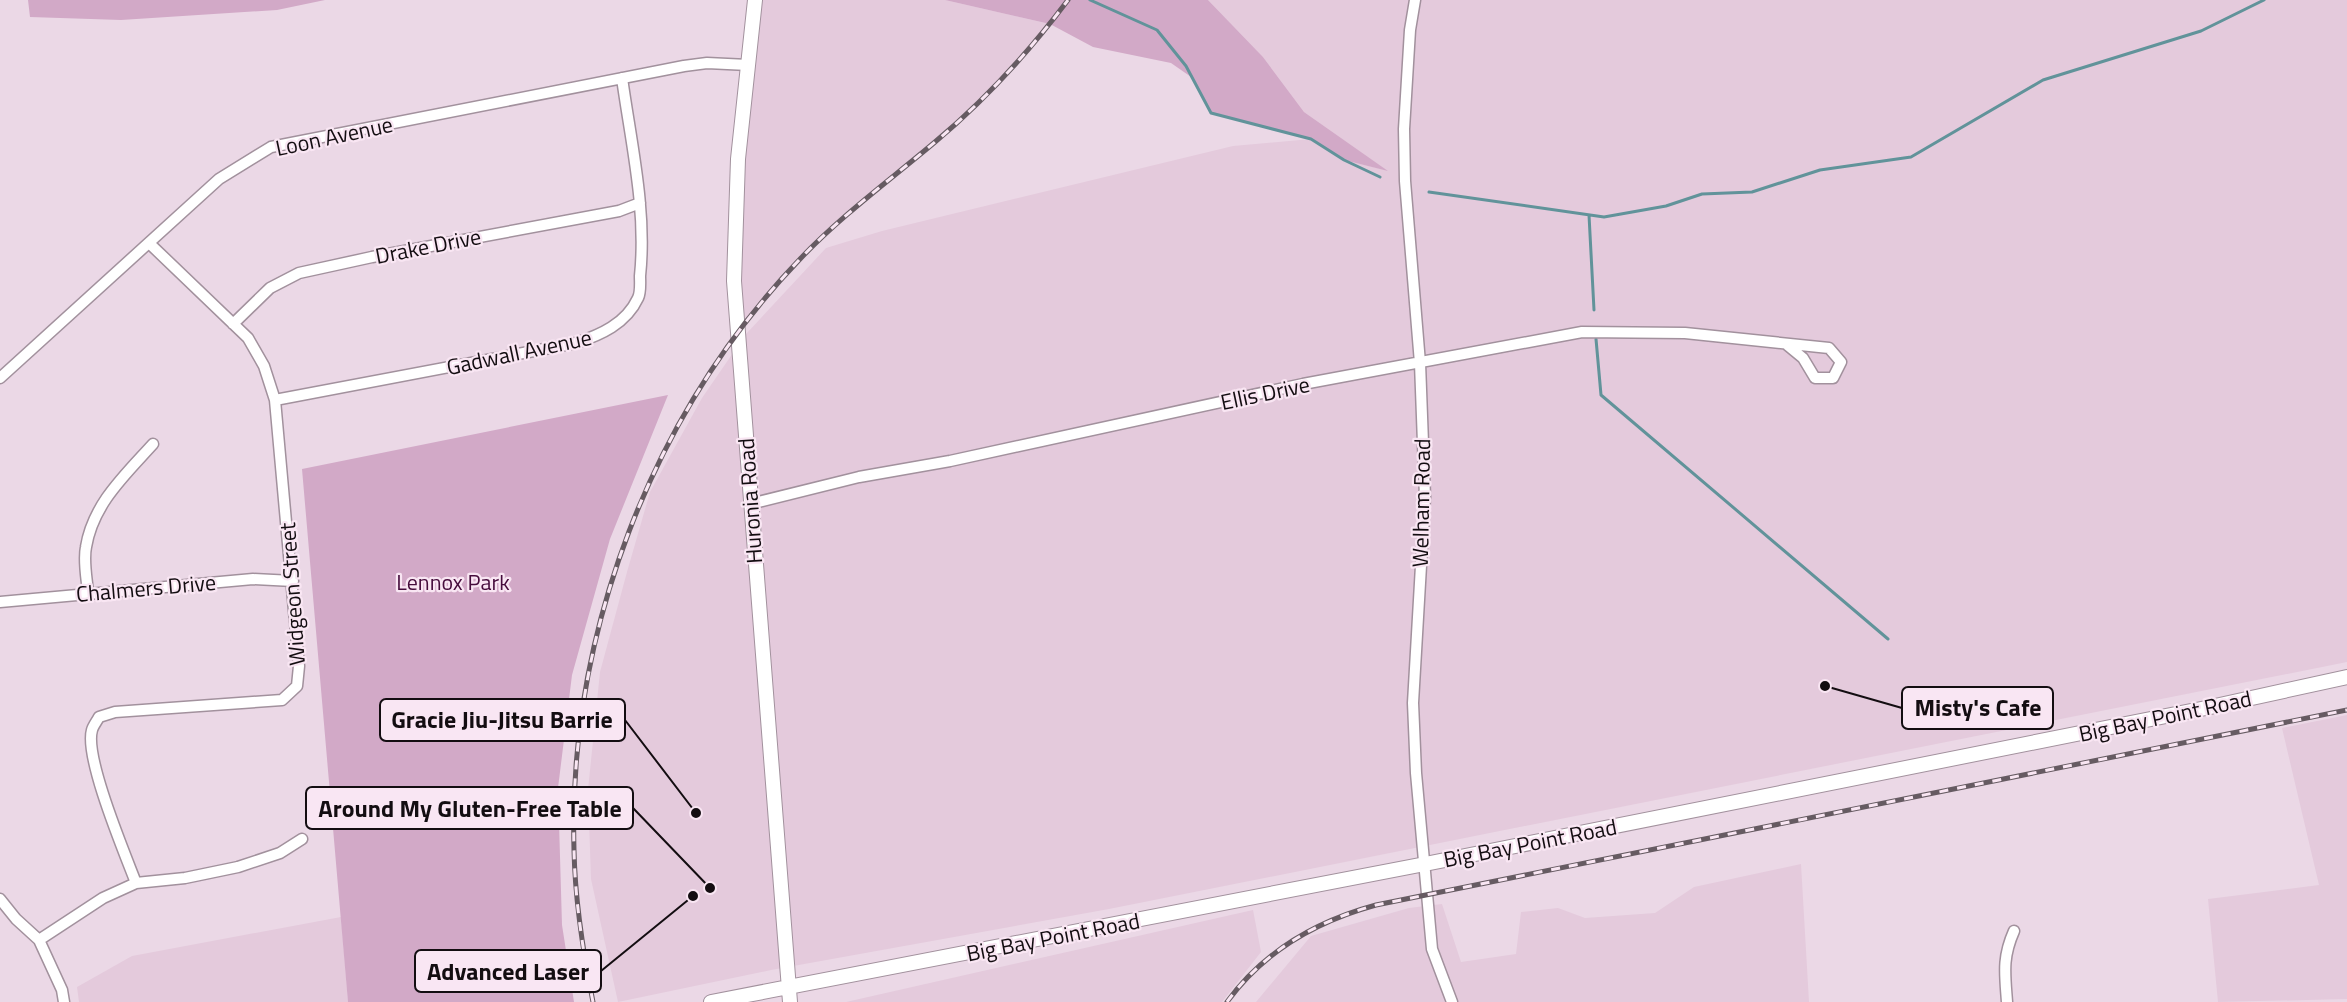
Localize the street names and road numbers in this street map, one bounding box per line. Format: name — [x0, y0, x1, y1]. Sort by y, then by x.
street label: Loon Avenue — [272, 107, 396, 165]
street label: Drake Drive — [372, 219, 484, 273]
street label: Gadwall Avenue — [443, 320, 595, 384]
street label: Ellis Drive — [1217, 367, 1313, 419]
street label: Huronia Road — [729, 437, 771, 565]
street label: Welham Road — [1403, 438, 1439, 568]
street label: Widgeon Street — [270, 521, 314, 667]
street label: Chalmers Drive — [75, 565, 217, 611]
street label: Big Bay Point Road — [2075, 681, 2255, 751]
street label: Big Bay Point Road — [1440, 810, 1620, 876]
street label: Big Bay Point Road — [963, 904, 1143, 970]

